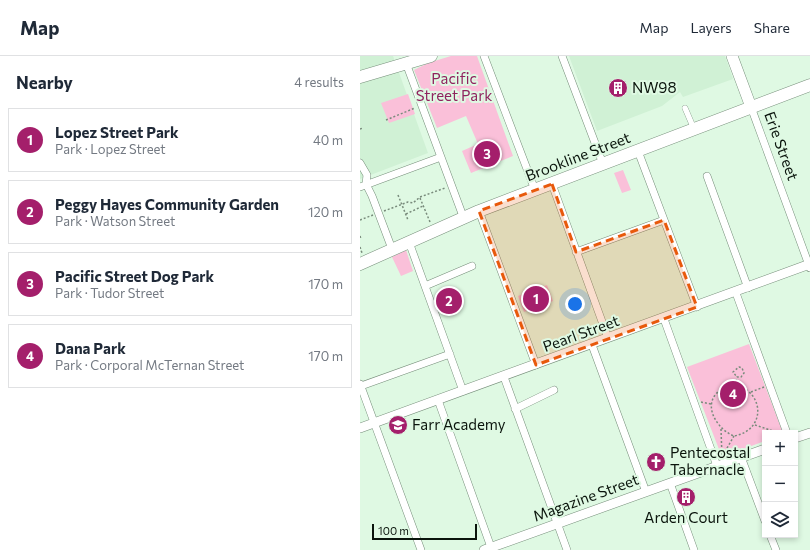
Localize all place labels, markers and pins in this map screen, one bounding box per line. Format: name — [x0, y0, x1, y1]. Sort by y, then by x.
building icon: NW98 — [607, 77, 629, 99]
place label: NW98 — [632, 78, 677, 96]
pin: 3 — [474, 139, 500, 169]
pin: 1 — [523, 284, 549, 314]
pin: 2 — [436, 286, 462, 316]
pin: 4 — [720, 379, 746, 409]
school or university icon: Farr Academy — [387, 414, 409, 436]
place label: Farr Academy — [412, 415, 506, 433]
place label: Pentecostal Tabernacle — [670, 443, 750, 478]
church icon: Pentecostal Tabernacle — [645, 451, 667, 473]
building icon: Arden Court — [675, 486, 697, 508]
place label: Arden Court — [644, 508, 728, 526]

